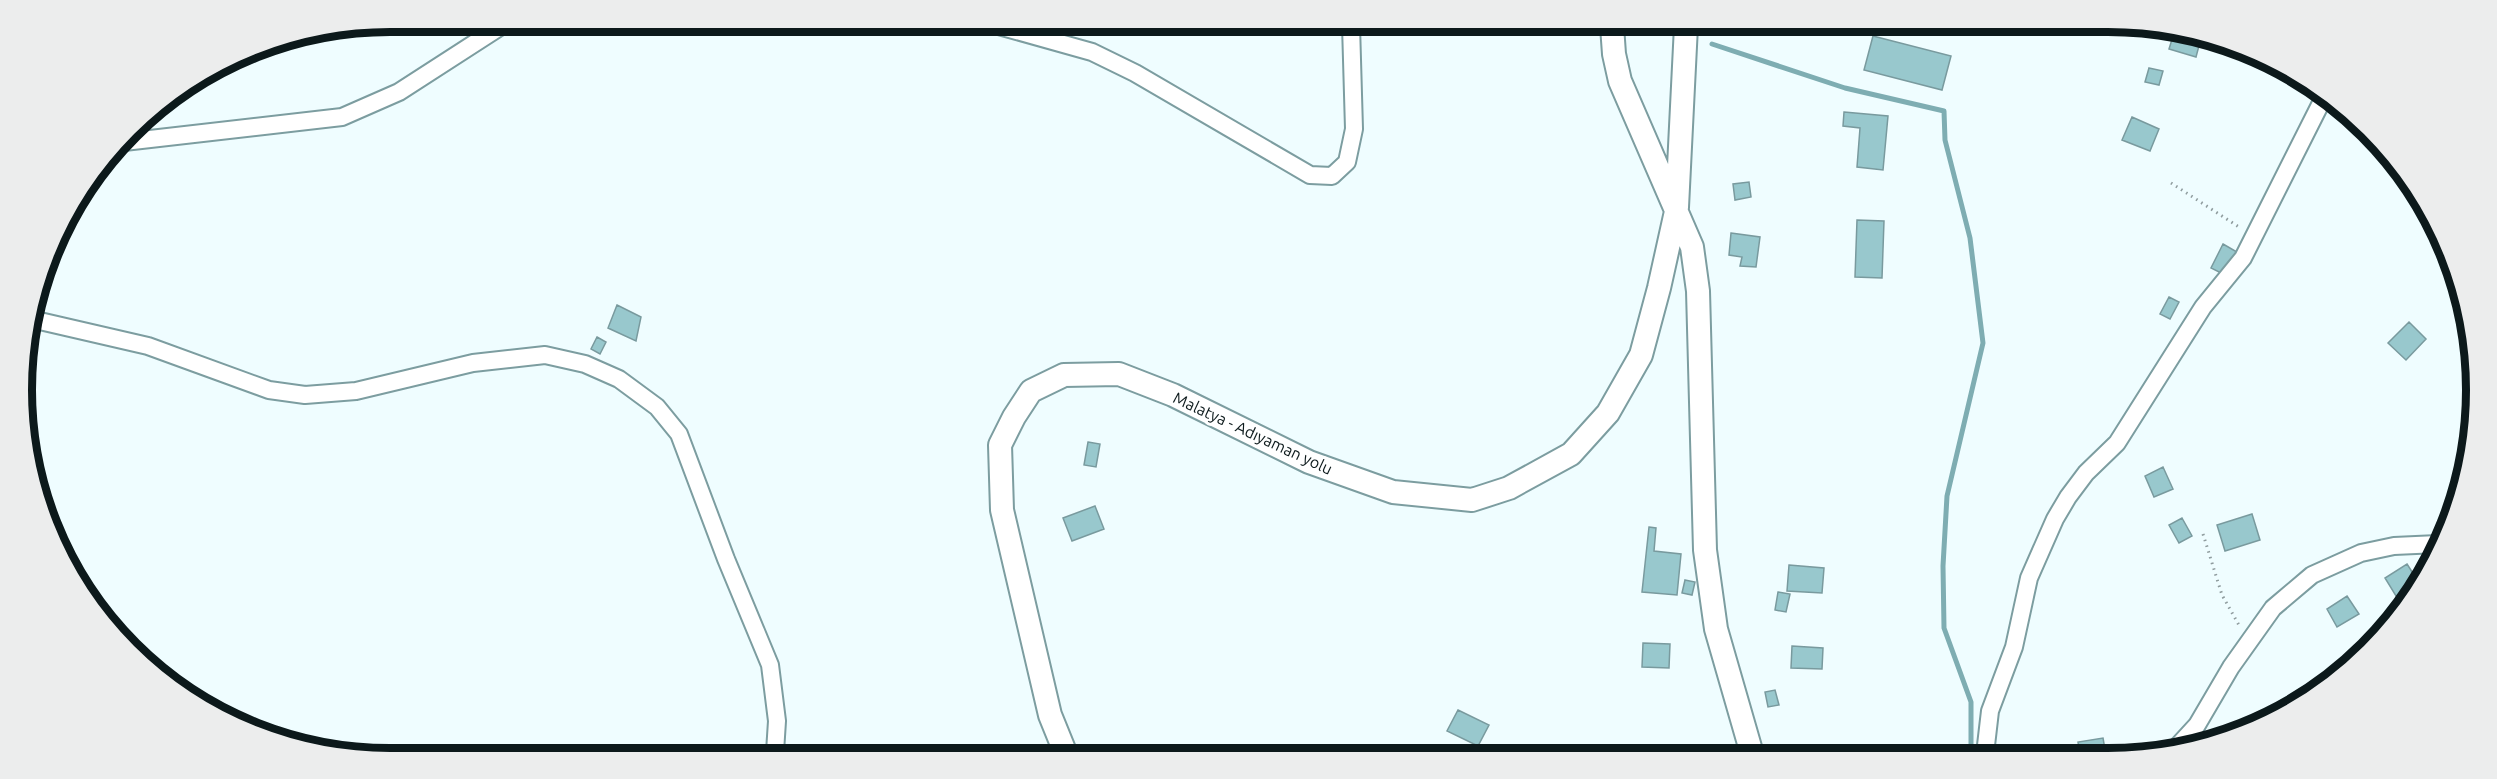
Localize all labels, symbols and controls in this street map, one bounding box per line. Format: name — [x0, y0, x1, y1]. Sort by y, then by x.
street label: Malatya - Adıyaman yolu — [1171, 388, 1335, 478]

